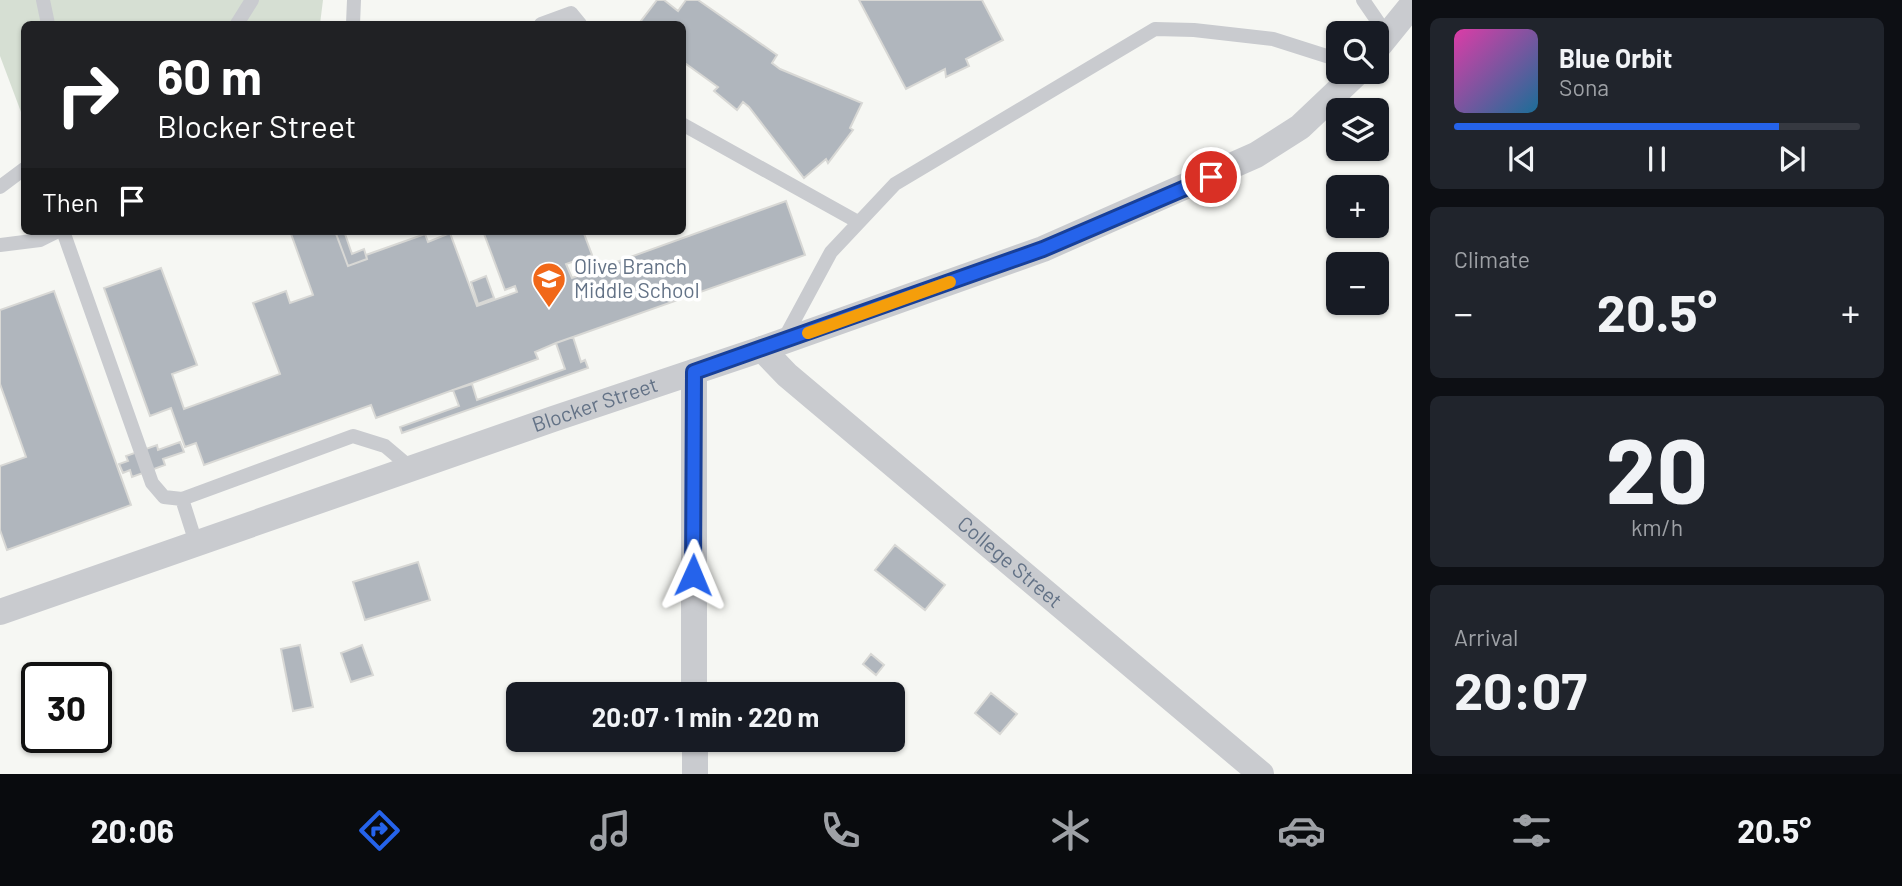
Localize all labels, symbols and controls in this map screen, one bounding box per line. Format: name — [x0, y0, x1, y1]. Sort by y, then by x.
map controls — [1326, 21, 1389, 315]
button: search — [1326, 21, 1389, 84]
text: Blue Orbit — [1559, 42, 1672, 73]
text: 60 m — [157, 46, 262, 105]
icon: right — [42, 49, 133, 140]
text: Sona — [1559, 73, 1609, 101]
button: layers — [1326, 98, 1389, 161]
text: Blocker Street — [157, 106, 356, 144]
icon: previous — [1503, 140, 1541, 178]
icon: pause — [1638, 140, 1676, 178]
icon: next — [1773, 140, 1811, 178]
pin — [1181, 147, 1241, 207]
icon: arrive — [1192, 158, 1230, 196]
button: + — [1326, 175, 1389, 238]
icon: arrive — [113, 182, 151, 220]
text: Then — [42, 186, 99, 217]
text: Climate — [1454, 245, 1530, 273]
button: − — [1326, 252, 1389, 315]
place label: Olive Branch Middle School — [574, 253, 700, 302]
school or university icon: Olive Branch Middle School — [530, 260, 568, 309]
text: 20.5° — [1597, 280, 1717, 342]
text: − — [1454, 289, 1473, 335]
text: + — [1841, 289, 1860, 335]
street label: Blocker Street — [528, 371, 661, 436]
text: 20 — [1606, 413, 1708, 522]
street label: College Street — [953, 510, 1068, 612]
text: km/h — [1631, 513, 1683, 541]
position arrow — [656, 538, 730, 612]
text: Arrival — [1454, 623, 1518, 651]
text: 20:07 — [1454, 658, 1587, 720]
speed limit sign: 30 — [21, 662, 112, 753]
text: 20:07 · 1 min · 220 m — [592, 701, 819, 732]
icon: directions — [355, 806, 404, 855]
icon: music — [586, 806, 635, 855]
icon: phone — [816, 806, 865, 855]
icon: climate — [1046, 806, 1095, 855]
icon: car — [1277, 806, 1326, 855]
icon: filters — [1507, 806, 1556, 855]
text: 20:06 — [91, 811, 174, 849]
text: 20.5° — [1737, 811, 1811, 849]

